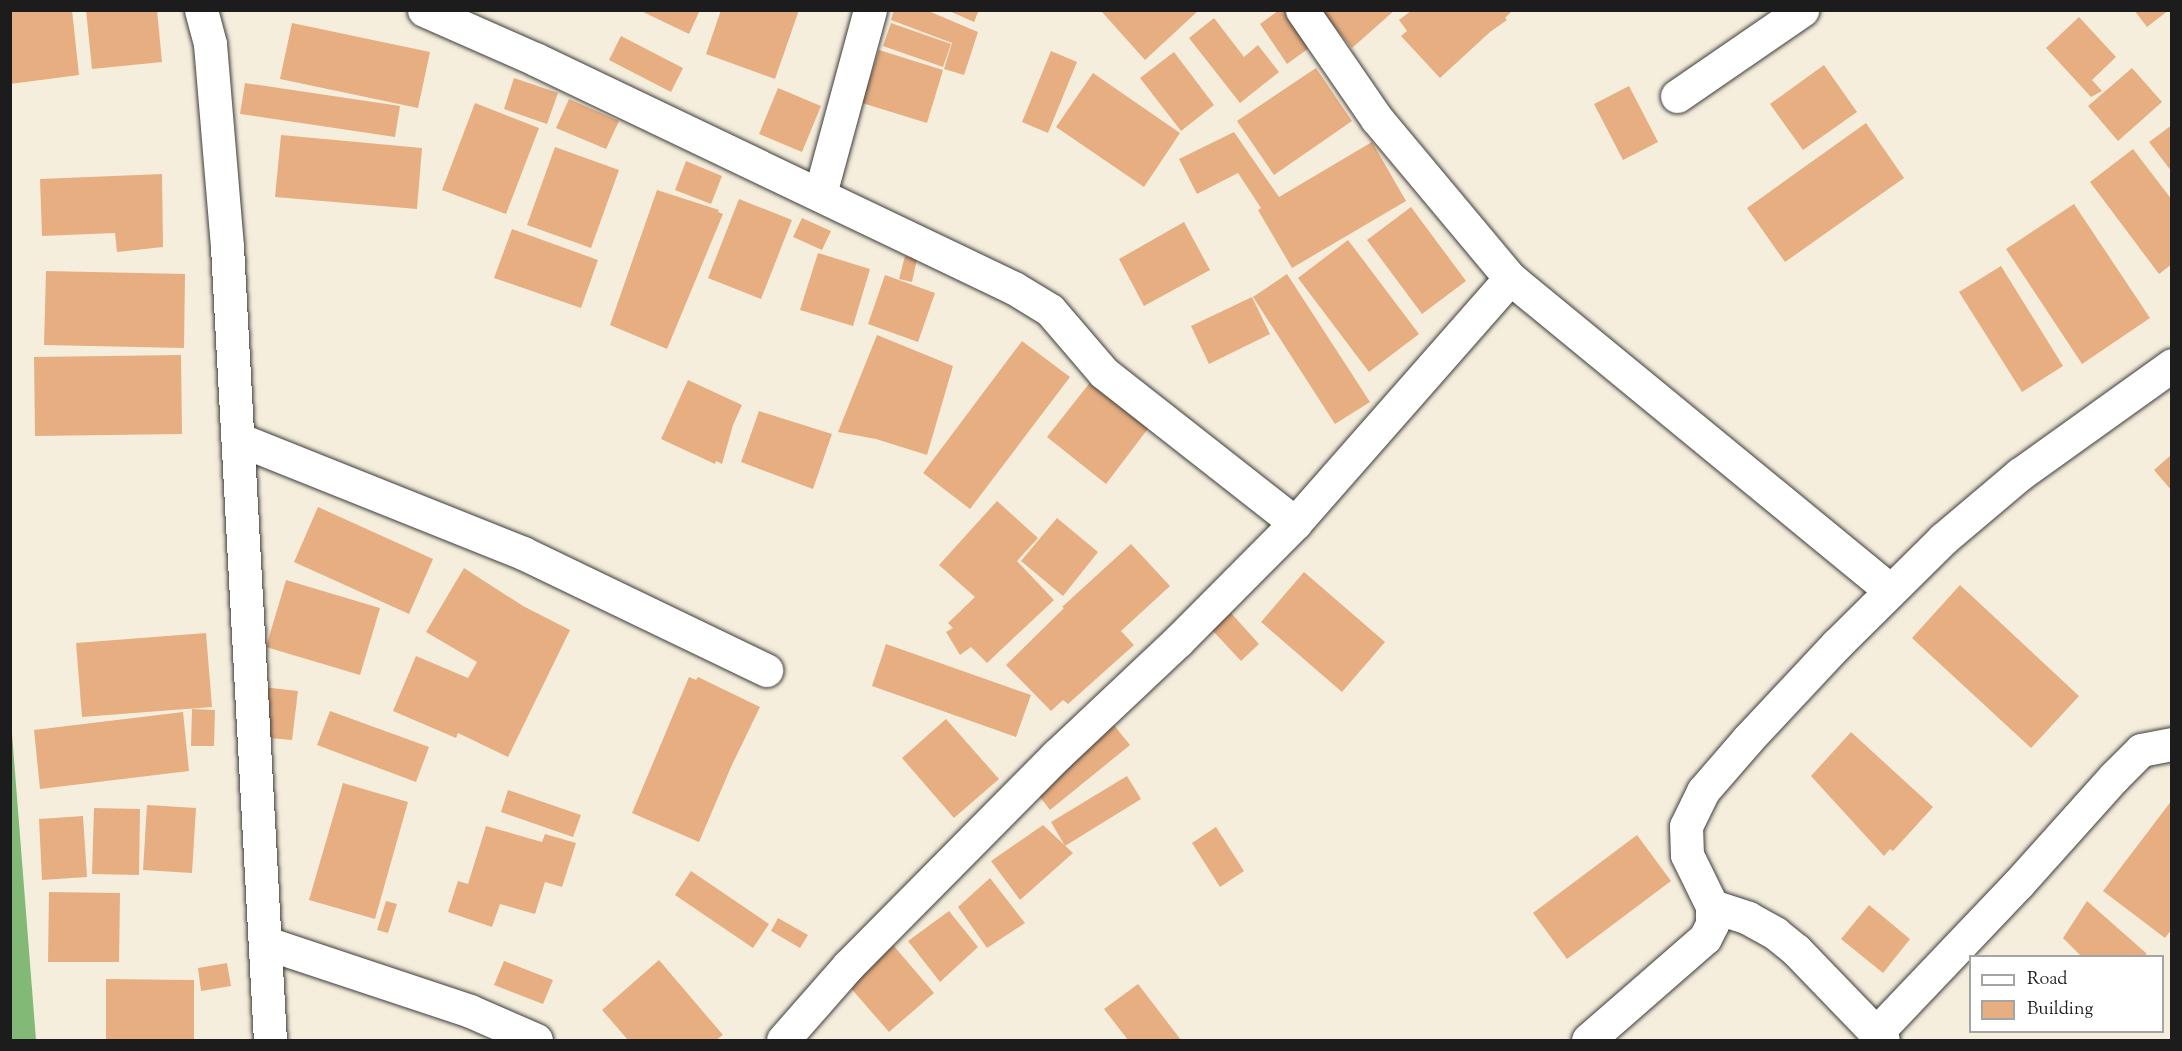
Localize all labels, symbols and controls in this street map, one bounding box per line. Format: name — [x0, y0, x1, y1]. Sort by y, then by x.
legend — [1969, 955, 2164, 1033]
text: Road — [2027, 967, 2067, 993]
text: Building — [2027, 997, 2093, 1023]

